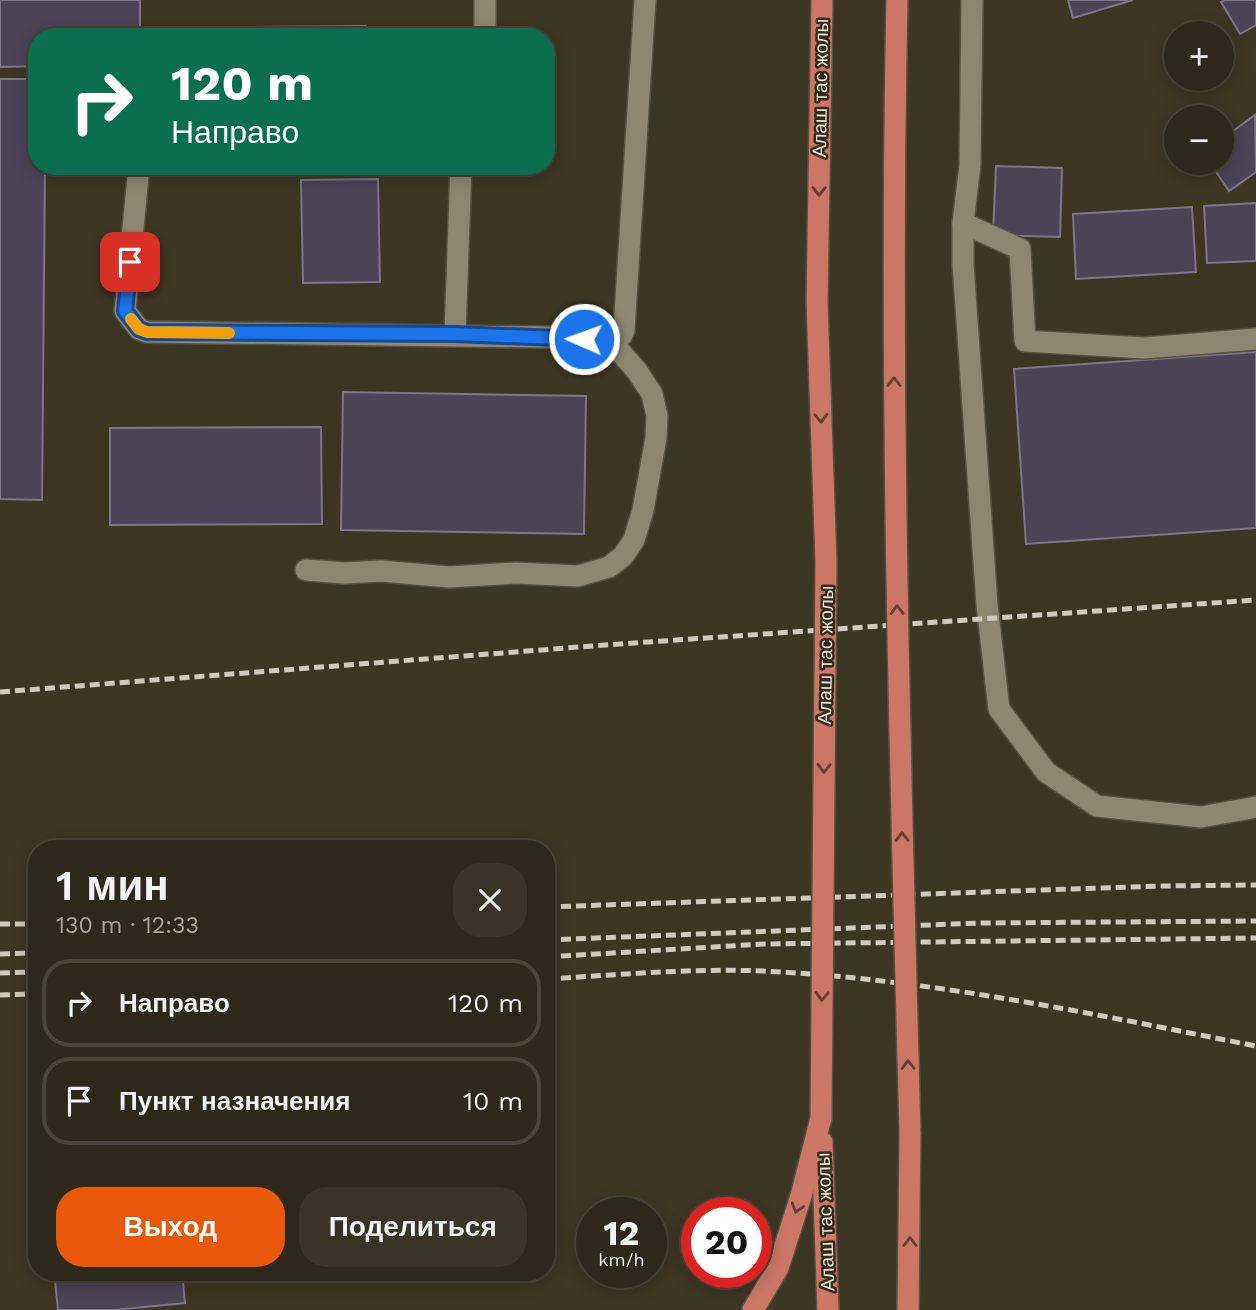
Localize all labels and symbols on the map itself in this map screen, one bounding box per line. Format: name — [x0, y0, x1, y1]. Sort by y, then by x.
street label: Алаш тас жолы — [808, 18, 833, 158]
one-way arrow — [811, 186, 827, 196]
pin — [100, 232, 160, 292]
position arrow — [547, 302, 621, 376]
one-way arrow — [886, 377, 902, 387]
one-way arrow — [813, 413, 828, 424]
street label: Алаш тас жолы — [813, 585, 838, 725]
one-way arrow — [889, 604, 904, 615]
one-way arrow — [816, 763, 832, 774]
one-way arrow — [895, 832, 910, 843]
one-way arrow — [814, 991, 830, 1001]
one-way arrow — [900, 1059, 916, 1070]
street label: Алаш тас жолы — [812, 1152, 839, 1292]
speed limit sign: 20 — [681, 1197, 772, 1288]
one-way arrow — [791, 1202, 806, 1214]
one-way arrow — [902, 1236, 918, 1247]

